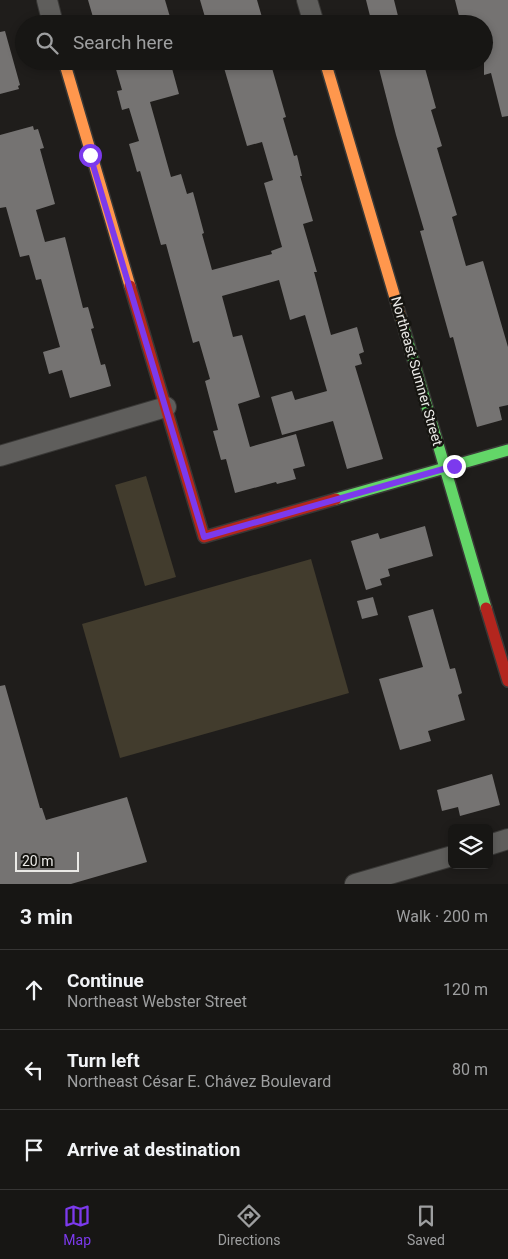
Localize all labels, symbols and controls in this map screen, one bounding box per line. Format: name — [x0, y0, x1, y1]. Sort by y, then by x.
search box — [15, 15, 493, 70]
icon: search — [33, 29, 61, 57]
text: Search here — [73, 31, 173, 54]
route start — [79, 144, 102, 167]
street label: Northeast Sumner Street — [388, 295, 446, 448]
route end — [443, 455, 466, 478]
map controls — [448, 824, 493, 869]
button: layers — [448, 824, 493, 869]
scale bar — [15, 849, 79, 872]
text: 20 m — [22, 853, 54, 869]
text: 3 min — [20, 905, 73, 929]
text: Walk · 200 m — [396, 907, 488, 926]
text: Continue — [67, 969, 144, 992]
icon: ahead — [20, 976, 48, 1004]
text: 120 m — [443, 980, 488, 999]
text: Northeast Webster Street — [67, 992, 247, 1011]
text: Turn left — [67, 1049, 140, 1072]
icon: left — [20, 1056, 48, 1084]
text: 80 m — [452, 1060, 488, 1079]
text: Northeast César E. Chávez Boulevard — [67, 1072, 331, 1091]
icon: arrive — [20, 1136, 48, 1164]
text: Arrive at destination — [67, 1138, 240, 1161]
tab: Map — [63, 1202, 91, 1248]
tab: Directions — [218, 1202, 281, 1248]
tab: Saved — [407, 1202, 445, 1248]

